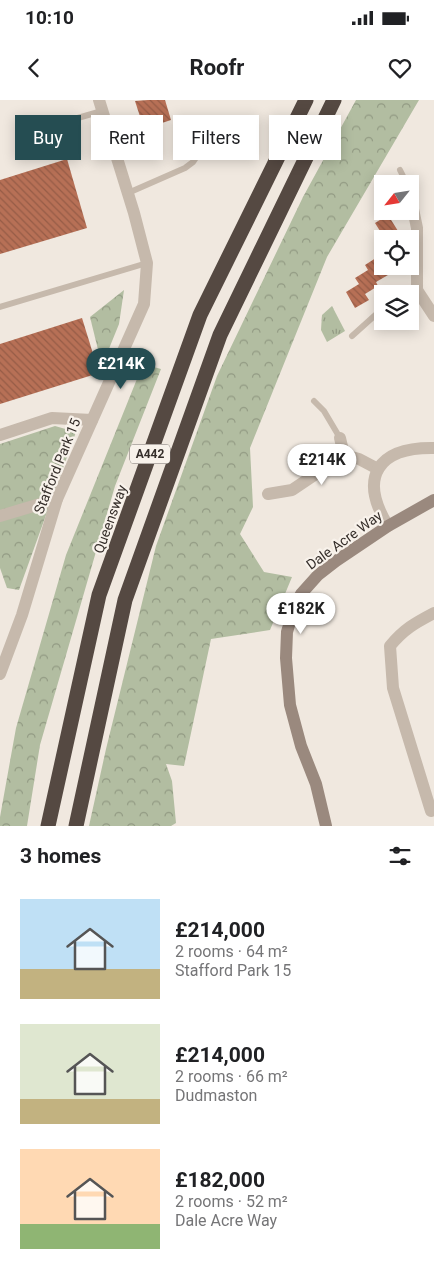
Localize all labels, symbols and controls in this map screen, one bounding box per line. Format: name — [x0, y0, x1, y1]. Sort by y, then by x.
text: 10:10 — [25, 6, 74, 29]
icon: back — [20, 54, 48, 82]
icon: heart — [386, 54, 414, 82]
text: Roofr — [190, 55, 244, 80]
chip: Buy — [15, 115, 81, 160]
chip: Rent — [91, 115, 163, 160]
chip: Filters — [173, 115, 259, 160]
chip: New — [269, 115, 341, 160]
north arrow — [374, 175, 419, 220]
map controls — [374, 175, 419, 330]
button: locate — [374, 230, 419, 275]
button: layers — [374, 285, 419, 330]
pin: £214K — [86, 348, 156, 390]
text: £214K — [97, 354, 145, 373]
street label: Stafford Park 15 — [31, 416, 84, 516]
road number: A442 — [130, 444, 170, 464]
pin: £214K — [287, 444, 357, 486]
text: £214K — [298, 450, 346, 469]
street label: Queensway — [90, 482, 130, 555]
street label: Dale Acre Way — [303, 507, 385, 573]
pin: £182K — [266, 592, 336, 635]
text: £182K — [277, 599, 325, 618]
icon: filters — [386, 842, 414, 870]
text: 3 homes — [20, 844, 101, 868]
text: £214,000 — [175, 918, 265, 942]
icon: home — [60, 919, 120, 979]
text: 2 rooms · 64 m² — [175, 942, 288, 961]
text: Stafford Park 15 — [175, 961, 291, 980]
text: £214,000 — [175, 1043, 265, 1067]
icon: home — [60, 1044, 120, 1104]
text: 2 rooms · 66 m² — [175, 1067, 288, 1086]
text: Dudmaston — [175, 1086, 257, 1105]
text: £182,000 — [175, 1168, 265, 1192]
icon: home — [60, 1169, 120, 1229]
text: 2 rooms · 52 m² — [175, 1192, 288, 1211]
text: Dale Acre Way — [175, 1211, 277, 1230]

